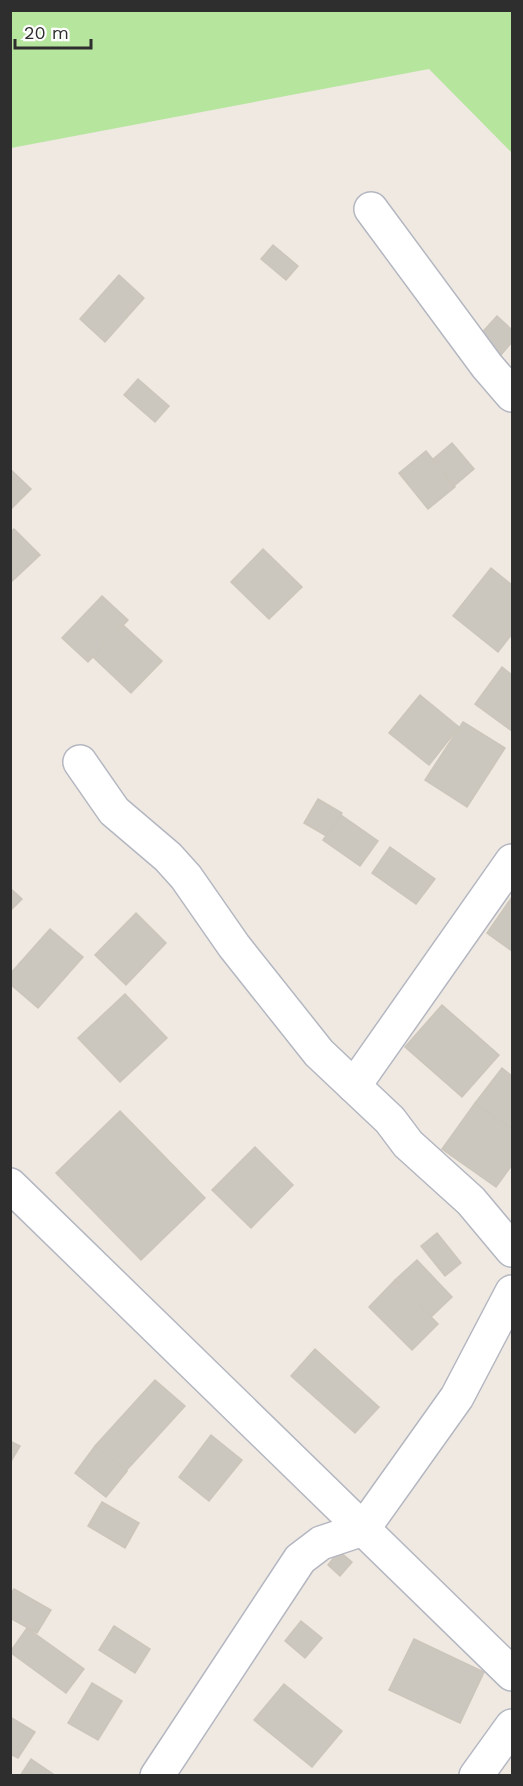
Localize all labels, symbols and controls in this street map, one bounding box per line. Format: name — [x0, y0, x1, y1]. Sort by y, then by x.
scale bar — [15, 12, 92, 50]
text: 20 m — [24, 22, 69, 43]

